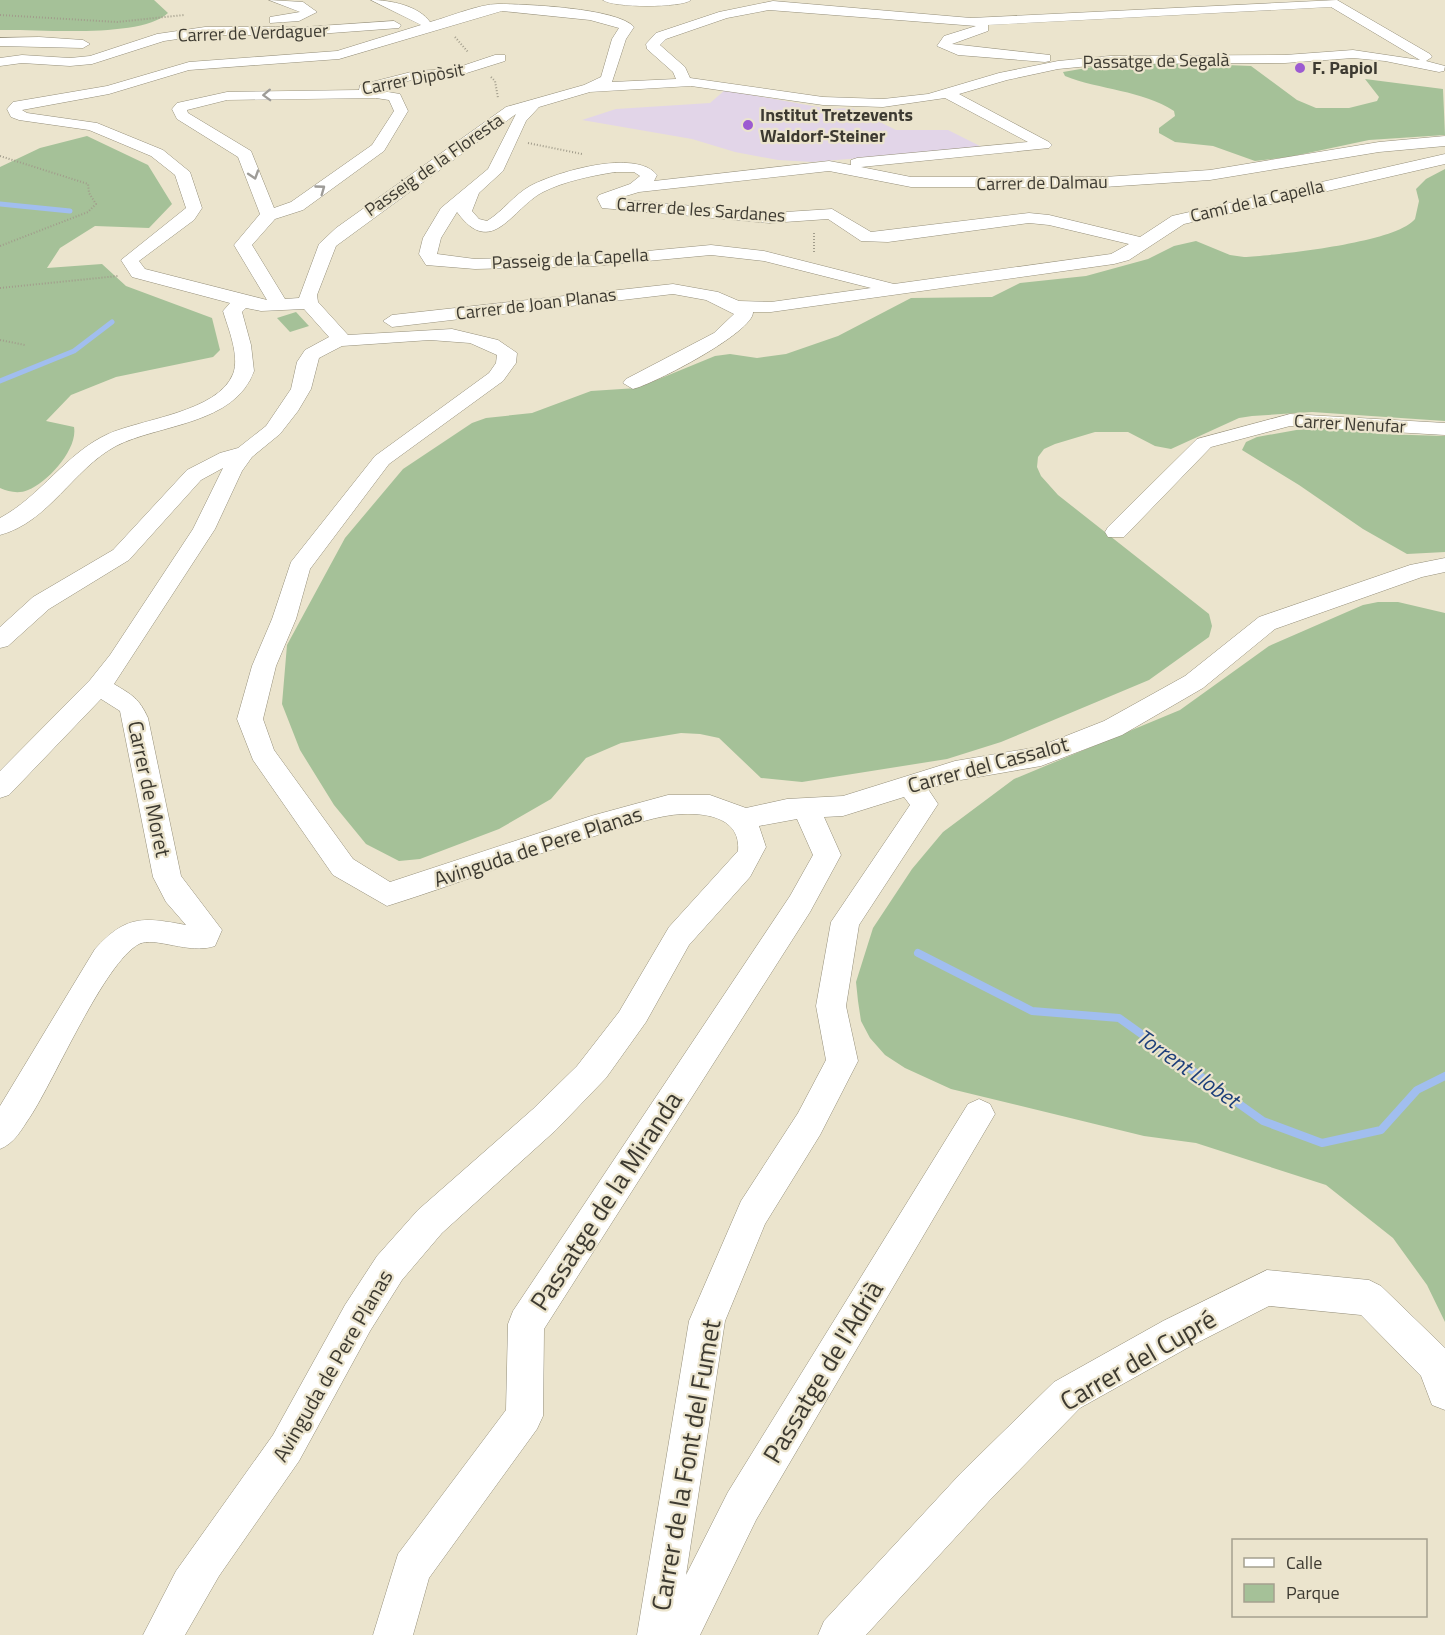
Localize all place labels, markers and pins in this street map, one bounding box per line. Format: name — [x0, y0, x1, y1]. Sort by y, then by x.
place label: F. Papiol — [1312, 54, 1378, 81]
marker: F. Papiol — [1293, 61, 1307, 75]
place label: Institut Tretzevents Waldorf-Steiner — [760, 101, 913, 149]
marker: Institut Tretzevents Waldorf-Steiner — [741, 118, 755, 132]

